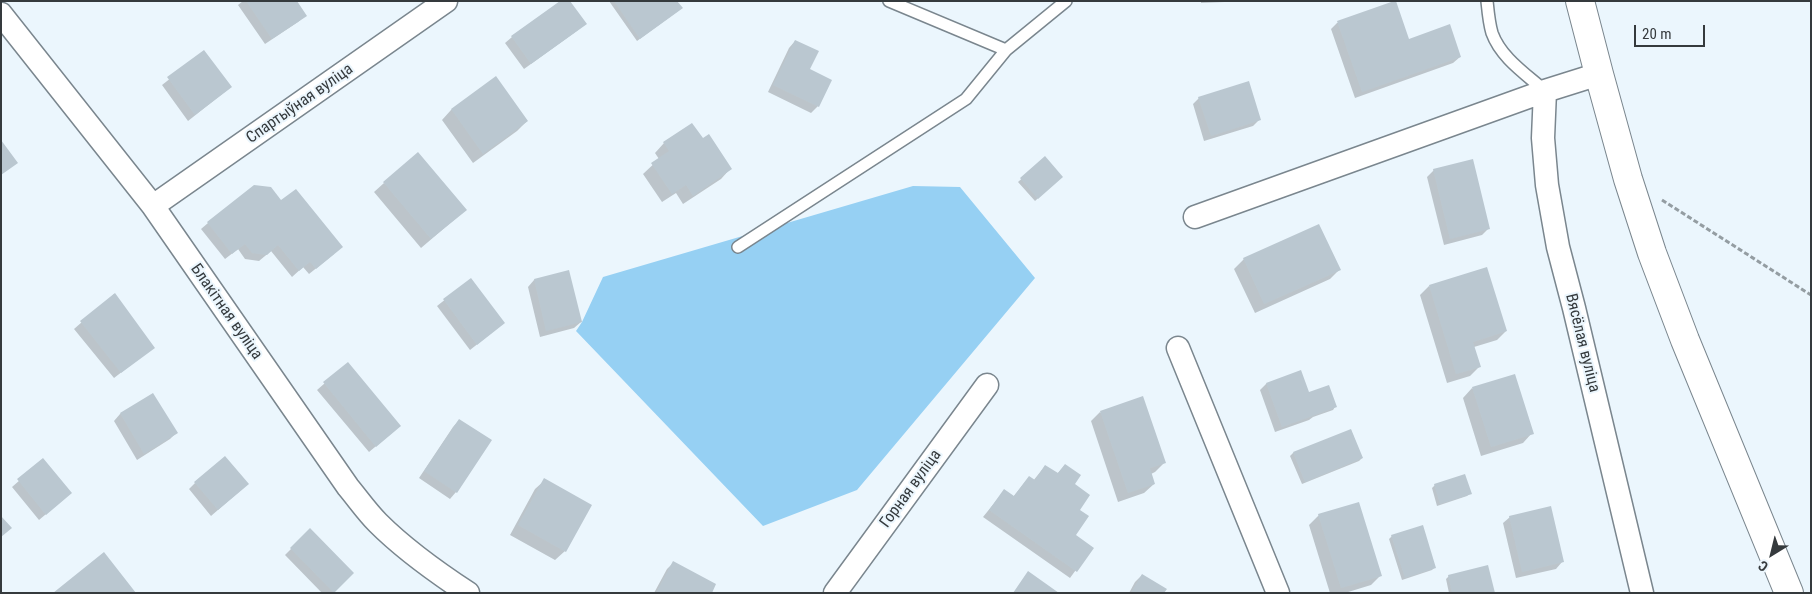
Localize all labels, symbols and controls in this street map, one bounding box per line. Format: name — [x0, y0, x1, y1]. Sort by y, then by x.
scale bar — [1637, 15, 1708, 47]
text: 20 m — [1642, 25, 1672, 43]
street label: Спартыўная вуліца — [243, 60, 357, 148]
street label: Блакітная вуліца — [186, 261, 266, 363]
street label: Вясёлая вуліца — [1560, 292, 1604, 394]
street label: Горная вуліца — [876, 446, 946, 532]
north arrow — [1747, 529, 1797, 579]
text: С — [1755, 557, 1771, 575]

